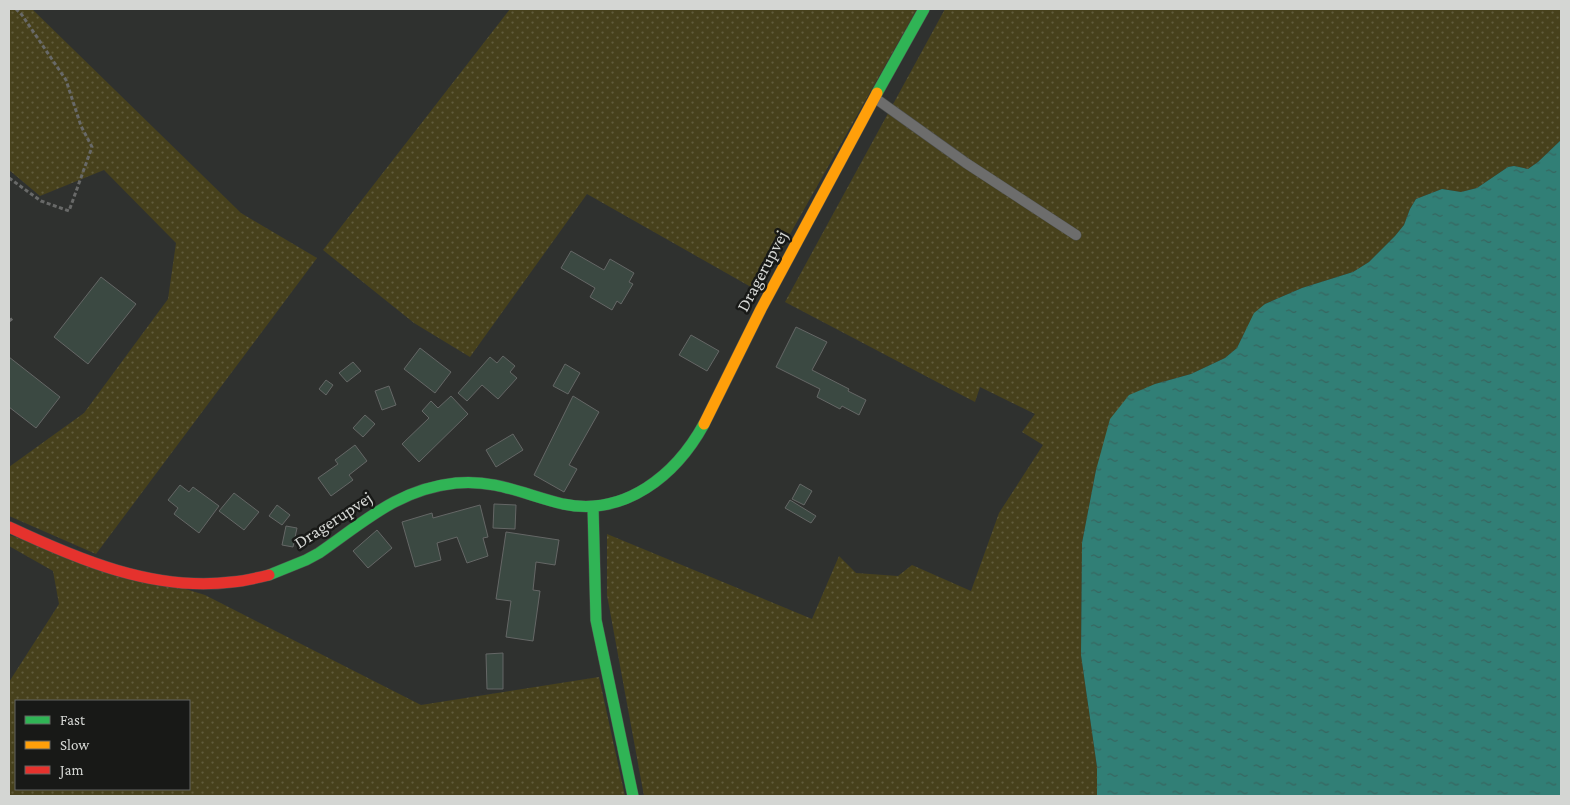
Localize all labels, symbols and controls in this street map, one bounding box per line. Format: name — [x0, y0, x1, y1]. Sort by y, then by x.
street label: Dragerupvej — [732, 227, 793, 315]
street label: Dragerupvej — [290, 487, 376, 553]
legend — [15, 700, 190, 790]
text: Fast — [60, 712, 86, 728]
text: Slow — [60, 737, 90, 753]
text: Jam — [58, 762, 83, 779]

